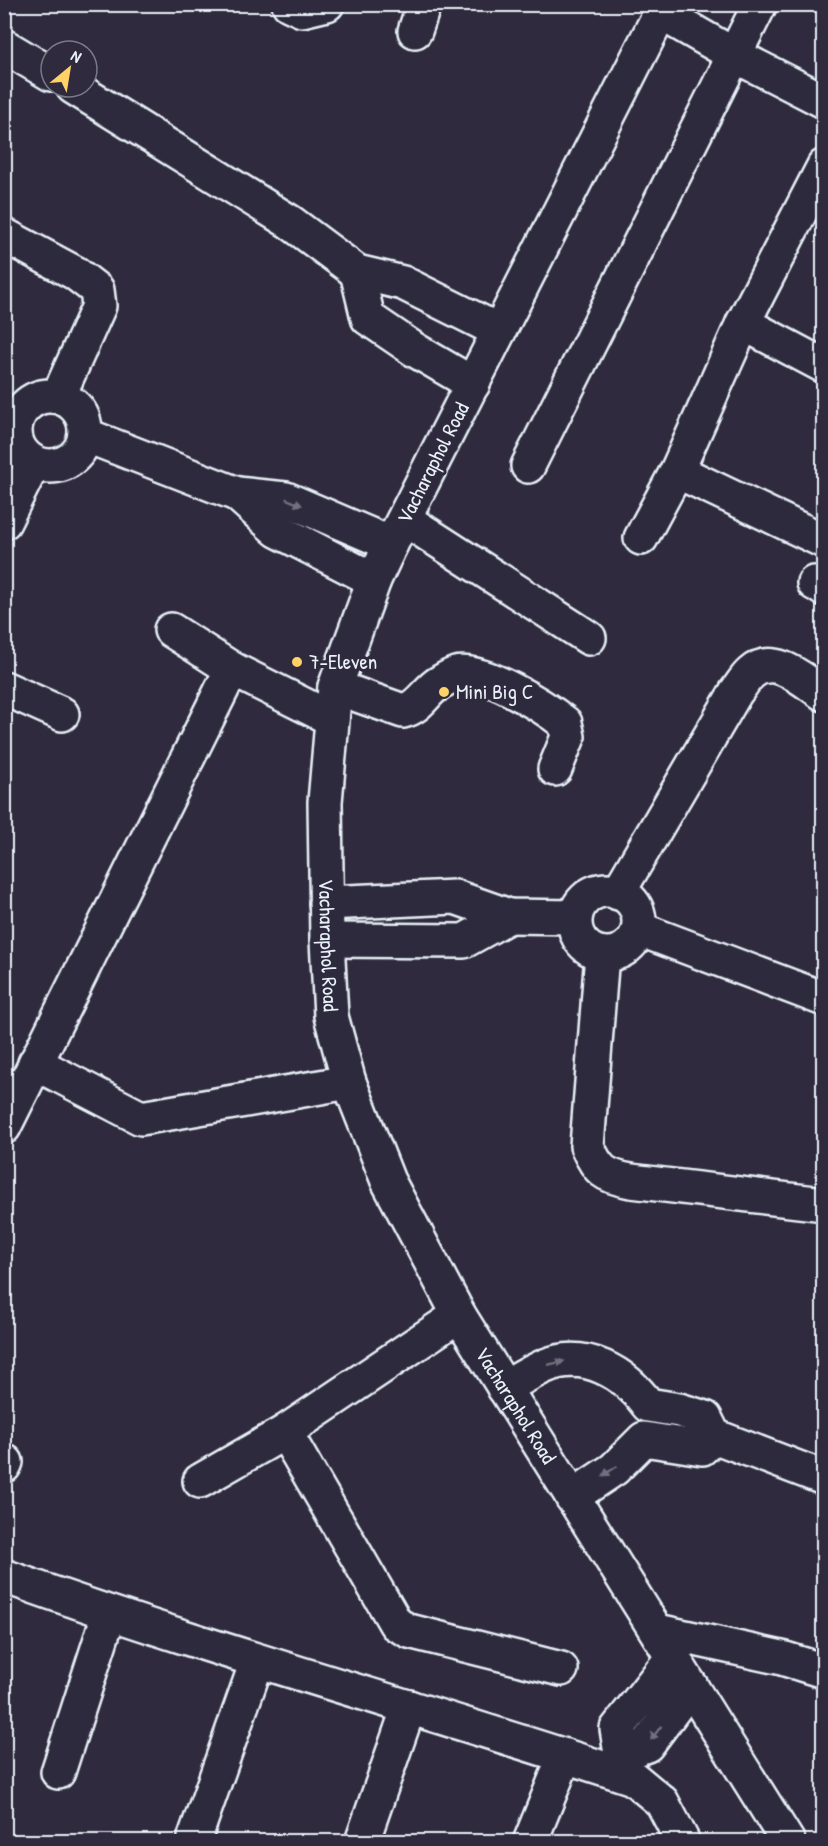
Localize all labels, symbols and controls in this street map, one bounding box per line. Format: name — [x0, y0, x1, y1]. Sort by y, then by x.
north arrow — [39, 39, 99, 99]
text: N — [67, 44, 86, 68]
street label: Vacharaphol Road — [390, 397, 476, 528]
one-way arrow — [285, 498, 303, 507]
place label: 7-Eleven — [309, 647, 377, 676]
marker: 7-Eleven — [290, 655, 304, 669]
place label: Mini Big C — [456, 677, 533, 706]
marker: Mini Big C — [437, 685, 451, 699]
street label: Vacharaphol Road — [312, 879, 346, 1012]
street label: Vacharaphol Road — [468, 1341, 563, 1469]
one-way arrow — [547, 1358, 566, 1367]
one-way arrow — [603, 1465, 619, 1477]
one-way arrow — [650, 1725, 662, 1740]

